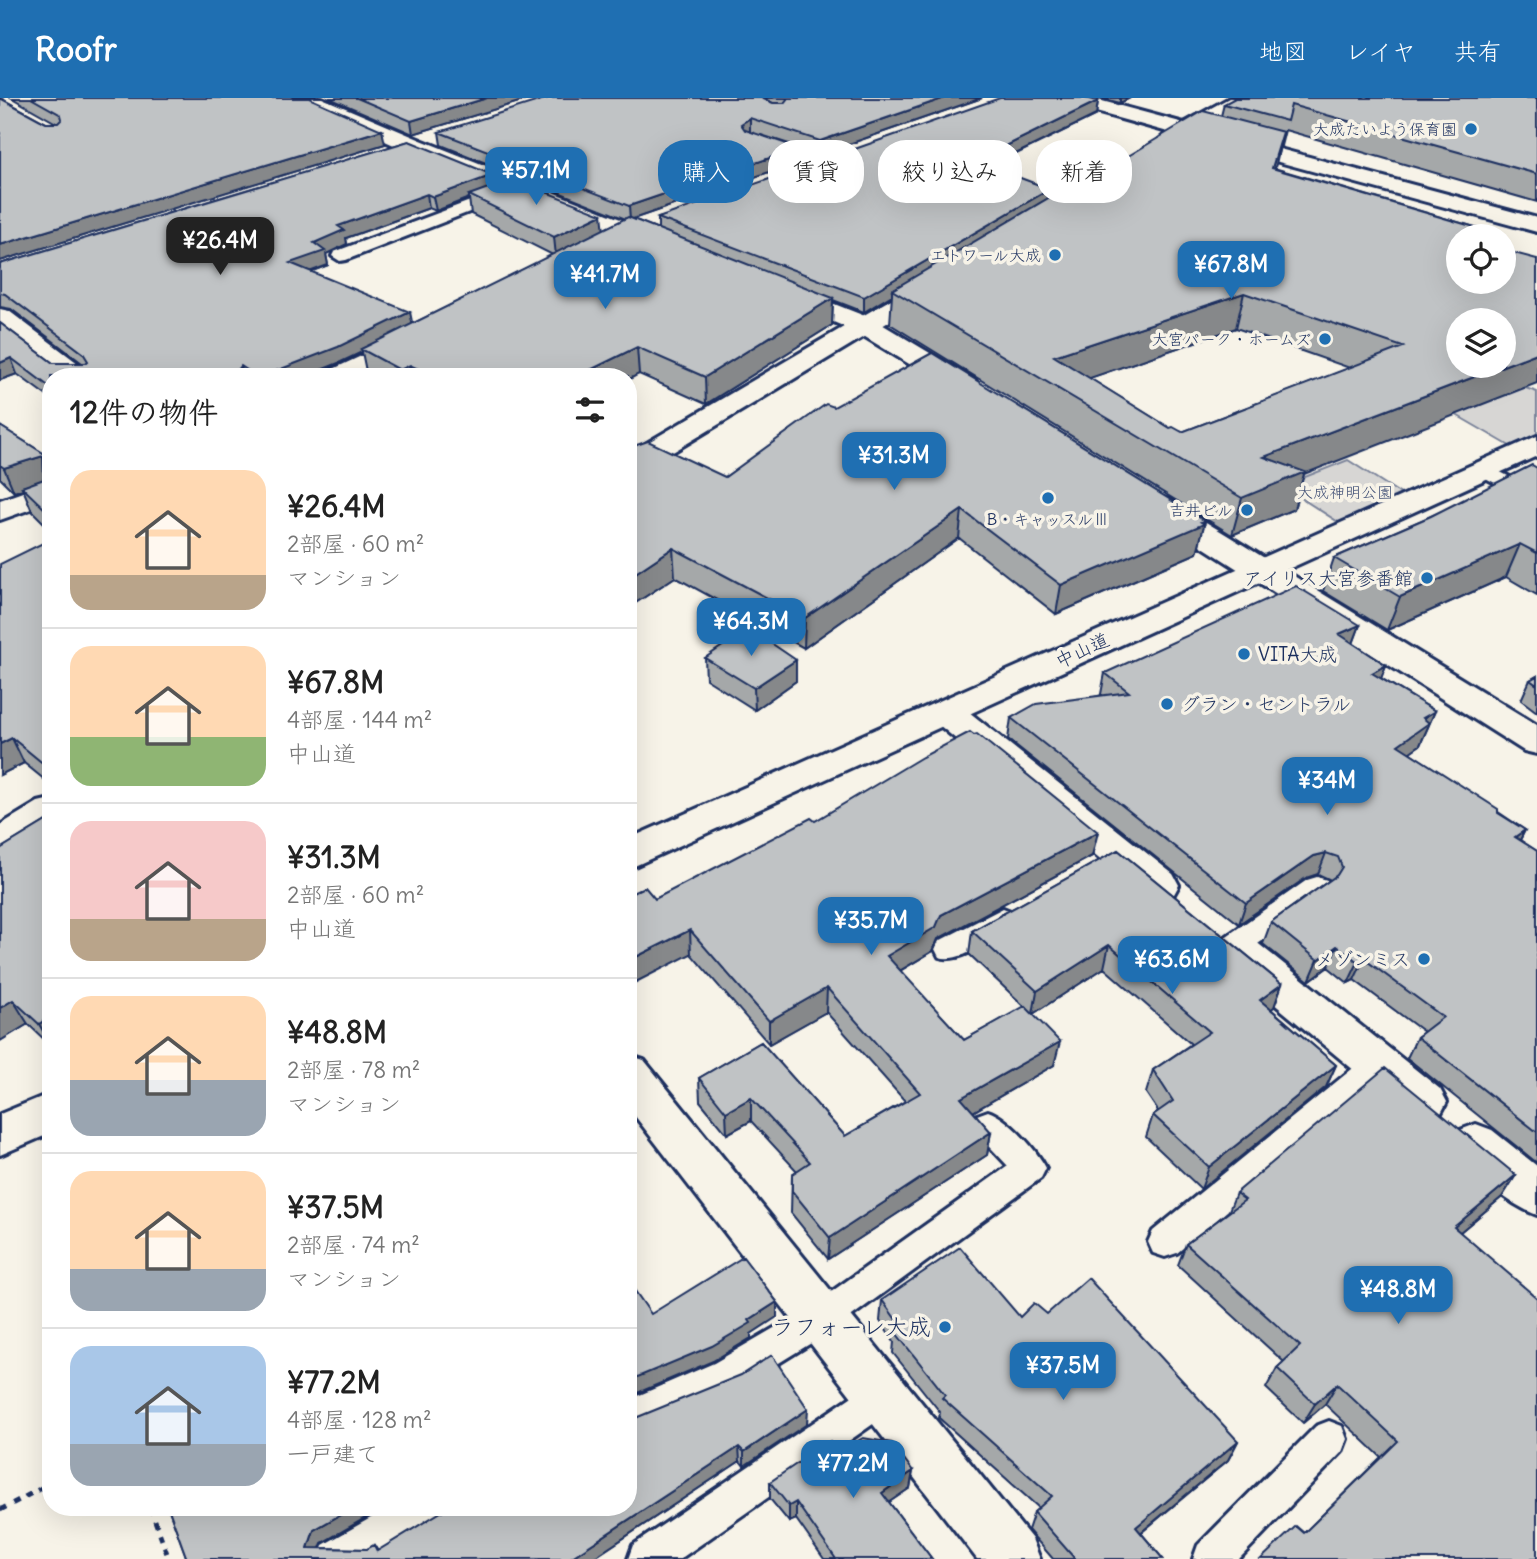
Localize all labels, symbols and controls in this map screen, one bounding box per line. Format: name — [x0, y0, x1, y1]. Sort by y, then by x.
text: Roofr — [35, 28, 117, 70]
text: 地図 — [1259, 36, 1307, 66]
text: レイヤ — [1345, 36, 1416, 66]
text: 共有 — [1454, 36, 1502, 66]
place label: 大成たいよう保育園 — [1313, 119, 1457, 139]
marker: 大成たいよう保育園 — [1463, 121, 1479, 137]
chip: 購入 — [658, 140, 754, 203]
chip: 賃貸 — [768, 140, 864, 203]
chip: 絞り込み — [878, 140, 1022, 203]
chip: 新着 — [1036, 140, 1132, 203]
pin: ¥57.1M — [479, 148, 593, 207]
text: ¥57.1M — [501, 155, 571, 184]
pin: ¥26.4M — [163, 218, 277, 277]
map controls — [1446, 224, 1516, 378]
button: locate — [1446, 224, 1516, 294]
text: ¥26.4M — [182, 225, 258, 254]
pin: ¥67.8M — [1174, 242, 1288, 301]
place label: エトワール大成 — [930, 245, 1041, 265]
marker: エトワール大成 — [1047, 247, 1063, 263]
text: ¥67.8M — [1194, 249, 1268, 278]
pin: ¥41.7M — [548, 252, 662, 311]
text: ¥41.7M — [570, 259, 640, 288]
button: layers — [1446, 308, 1516, 378]
place label: 大宮パーク・ホームズ — [1152, 329, 1311, 349]
marker: 大宮パーク・ホームズ — [1317, 331, 1333, 347]
icon: filters — [571, 391, 609, 429]
text: 12件の物件 — [70, 393, 218, 431]
pin: ¥31.3M — [837, 432, 951, 492]
text: ¥31.3M — [858, 440, 930, 469]
park label: 大成神明公園 — [1297, 482, 1393, 502]
text: ¥26.4M — [287, 487, 386, 525]
marker: B・キャッスルⅢ — [1040, 490, 1056, 506]
icon: home — [126, 498, 210, 582]
place label: 吉井ビル — [1169, 500, 1233, 520]
marker: 吉井ビル — [1239, 502, 1255, 518]
place label: B・キャッスルⅢ — [987, 509, 1109, 529]
text: 2部屋 · 60 m² — [287, 529, 424, 558]
text: マンション — [287, 563, 401, 592]
place label: アイリス大宮参番館 — [1243, 566, 1413, 590]
marker: アイリス大宮参番館 — [1419, 570, 1435, 586]
pin: ¥64.3M — [694, 598, 808, 658]
text: ¥64.3M — [713, 606, 789, 635]
street label: 中山道 — [1051, 627, 1113, 673]
place label: VITA大成 — [1258, 642, 1338, 666]
marker: VITA大成 — [1236, 646, 1252, 662]
text: ¥67.8M — [287, 663, 384, 701]
icon: home — [126, 674, 210, 758]
place label: グラン・セントラル — [1181, 692, 1351, 716]
marker: グラン・セントラル — [1159, 696, 1175, 712]
text: 4部屋 · 144 m² — [287, 705, 432, 734]
text: 中山道 — [287, 739, 356, 768]
pin: ¥34M — [1286, 758, 1368, 817]
text: ¥34M — [1298, 765, 1356, 794]
text: ¥31.3M — [287, 838, 381, 876]
icon: home — [126, 849, 210, 933]
text: 2部屋 · 60 m² — [287, 880, 424, 909]
pin: ¥35.7M — [814, 898, 928, 957]
text: ¥35.7M — [834, 905, 908, 934]
text: 中山道 — [287, 914, 356, 943]
pin: ¥63.6M — [1115, 936, 1229, 996]
text: ¥63.6M — [1134, 944, 1210, 973]
place label: メゾンミス — [1315, 947, 1410, 971]
marker: メゾンミス — [1416, 951, 1432, 967]
text: ¥48.8M — [287, 1013, 387, 1051]
icon: home — [126, 1024, 210, 1108]
text: 2部屋 · 78 m² — [287, 1055, 420, 1084]
text: マンション — [287, 1089, 401, 1118]
text: ¥37.5M — [287, 1188, 384, 1226]
icon: home — [126, 1199, 210, 1283]
text: 2部屋 · 74 m² — [287, 1230, 420, 1259]
text: マンション — [287, 1264, 401, 1293]
pin: ¥48.8M — [1341, 1266, 1455, 1326]
text: ¥48.8M — [1360, 1274, 1436, 1303]
place label: ラフォーレ大成 — [771, 1312, 931, 1341]
marker: ラフォーレ大成 — [937, 1319, 953, 1335]
pin: ¥37.5M — [1006, 1342, 1120, 1402]
text: ¥37.5M — [1026, 1350, 1100, 1379]
text: ¥77.2M — [287, 1363, 381, 1401]
icon: home — [126, 1374, 210, 1458]
text: 4部屋 · 128 m² — [287, 1405, 432, 1434]
text: 一戸建て — [287, 1439, 379, 1468]
pin: ¥77.2M — [796, 1440, 910, 1500]
text: ¥77.2M — [817, 1448, 889, 1477]

